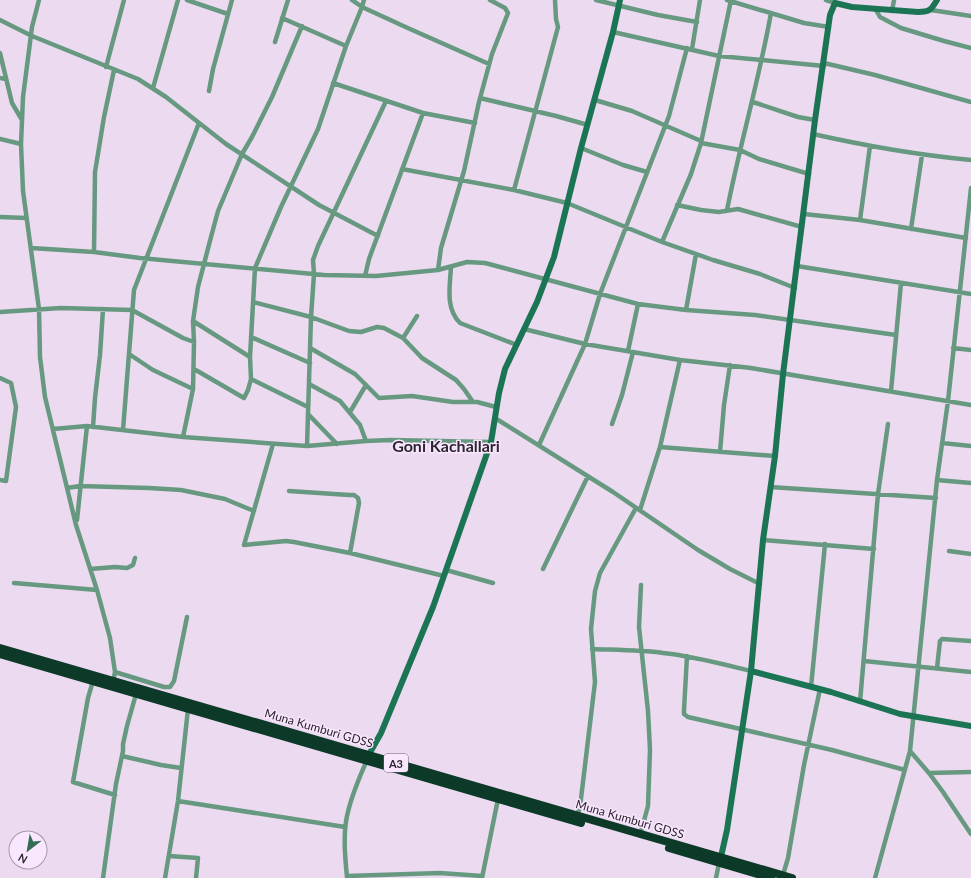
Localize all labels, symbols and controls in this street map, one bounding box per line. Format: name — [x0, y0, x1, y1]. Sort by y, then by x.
district label: Goni Kachallari — [392, 436, 500, 455]
street label: Muna Kumburi GDSS — [263, 705, 375, 751]
road number: A3 — [384, 754, 408, 772]
street label: Muna Kumburi GDSS — [574, 796, 686, 842]
north arrow — [8, 830, 48, 870]
text: N — [16, 851, 30, 867]

